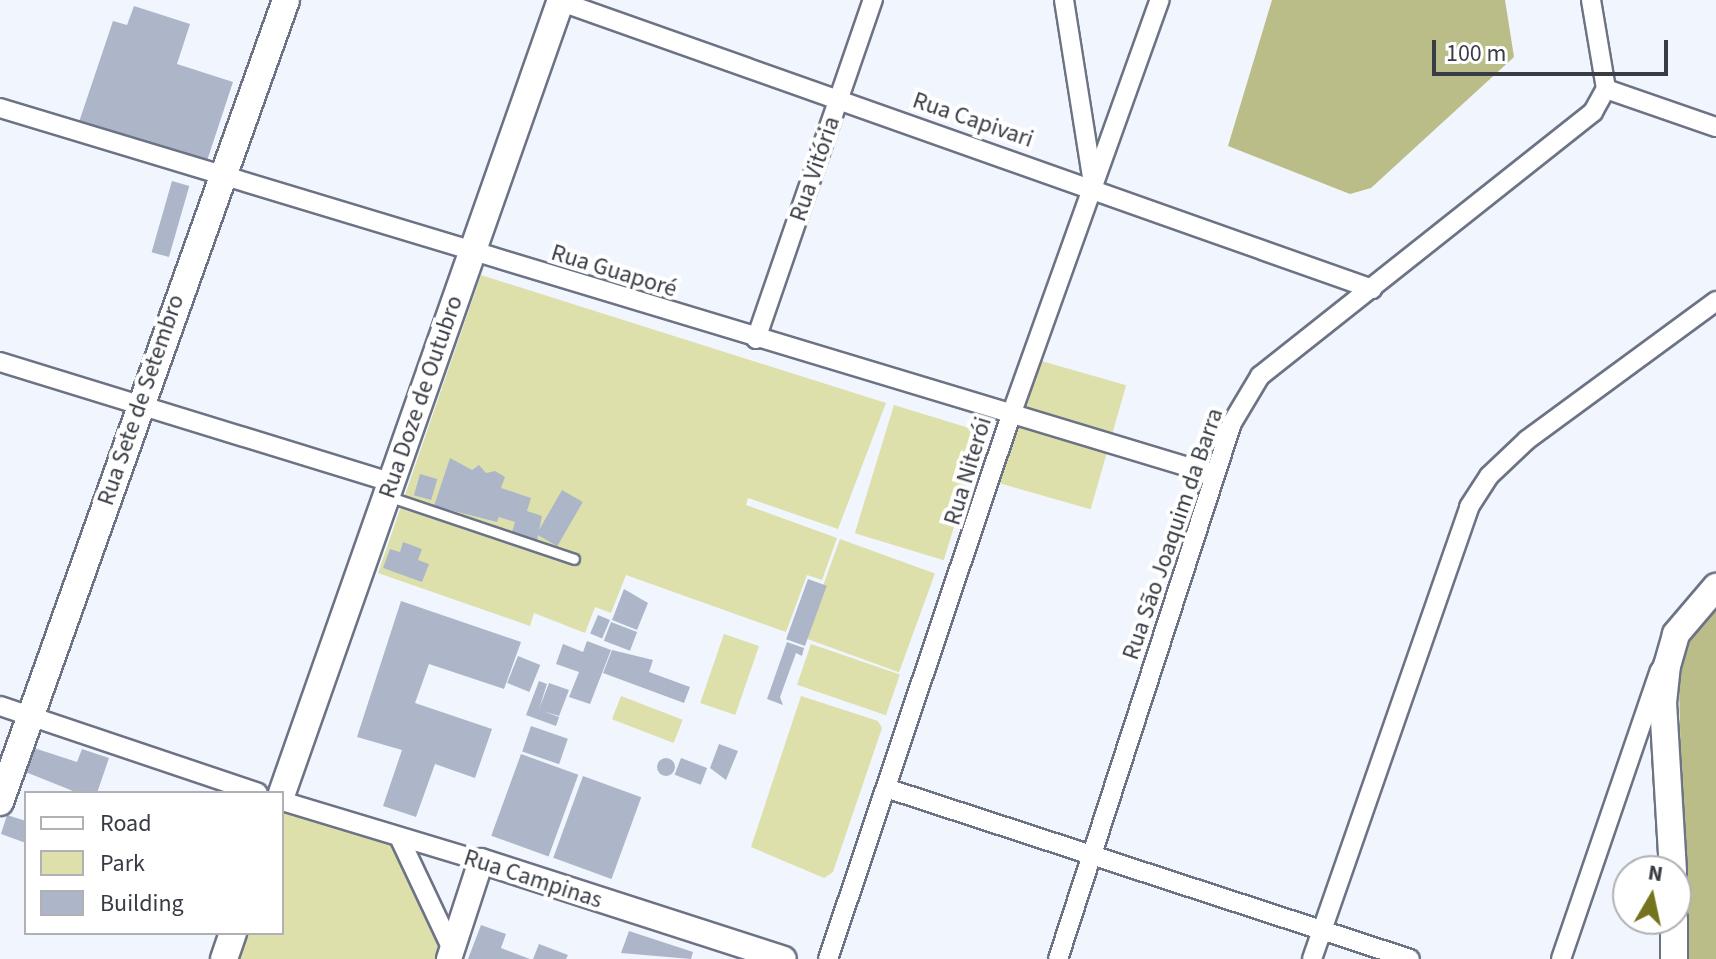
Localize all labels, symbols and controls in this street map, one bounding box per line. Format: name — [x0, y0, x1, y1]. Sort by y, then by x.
scale bar — [1436, 24, 1672, 74]
text: 100 m — [1446, 36, 1506, 71]
street label: Rua Capivari — [909, 86, 1037, 154]
street label: Rua Vitória — [784, 113, 846, 225]
street label: Rua Guaporé — [548, 238, 680, 304]
street label: Rua Sete de Setembro — [91, 291, 191, 509]
street label: Rua Doze de Outubro — [373, 292, 469, 502]
street label: Rua São Joaquim da Barra — [1116, 404, 1230, 664]
street label: Rua Niterói — [938, 413, 998, 529]
legend — [24, 791, 284, 935]
text: Road — [100, 806, 152, 841]
street label: Rua Campinas — [460, 843, 606, 915]
text: Park — [100, 846, 145, 881]
north arrow — [1612, 855, 1692, 935]
text: N — [1646, 856, 1665, 890]
text: Building — [100, 886, 184, 921]

